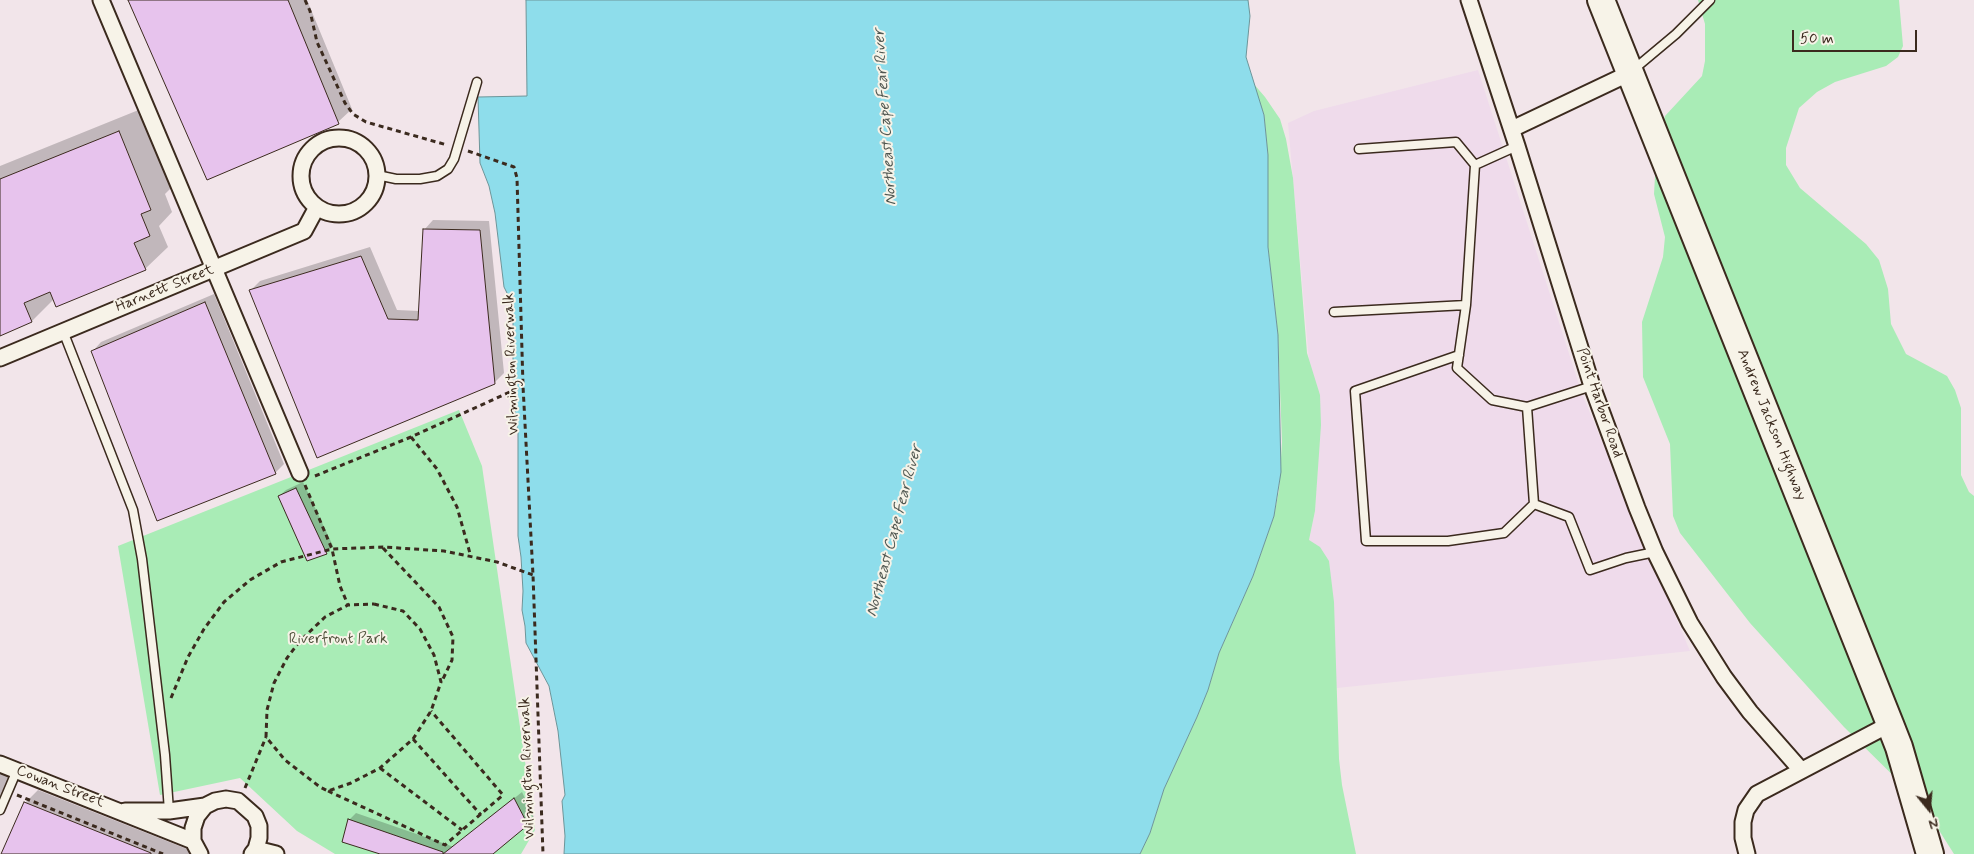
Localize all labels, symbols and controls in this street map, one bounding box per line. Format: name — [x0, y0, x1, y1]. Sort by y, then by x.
scale bar — [1794, 20, 1919, 52]
water label: Northeast Cape Fear River — [870, 28, 902, 206]
text: 50 m — [1800, 29, 1834, 49]
street label: Harnett Street — [113, 261, 217, 317]
street label: Wilmington Riverwalk — [501, 293, 523, 435]
street label: Point Harbor Road — [1572, 346, 1626, 460]
street label: Andrew Jackson Highway — [1732, 347, 1810, 503]
water label: Northeast Cape Fear River — [863, 443, 927, 619]
park label: Riverfront Park — [289, 631, 387, 649]
street label: Wilmington Riverwalk — [517, 697, 539, 839]
street label: Cowan Street — [13, 762, 107, 812]
north arrow — [1904, 784, 1954, 834]
text: N — [1926, 813, 1940, 833]

